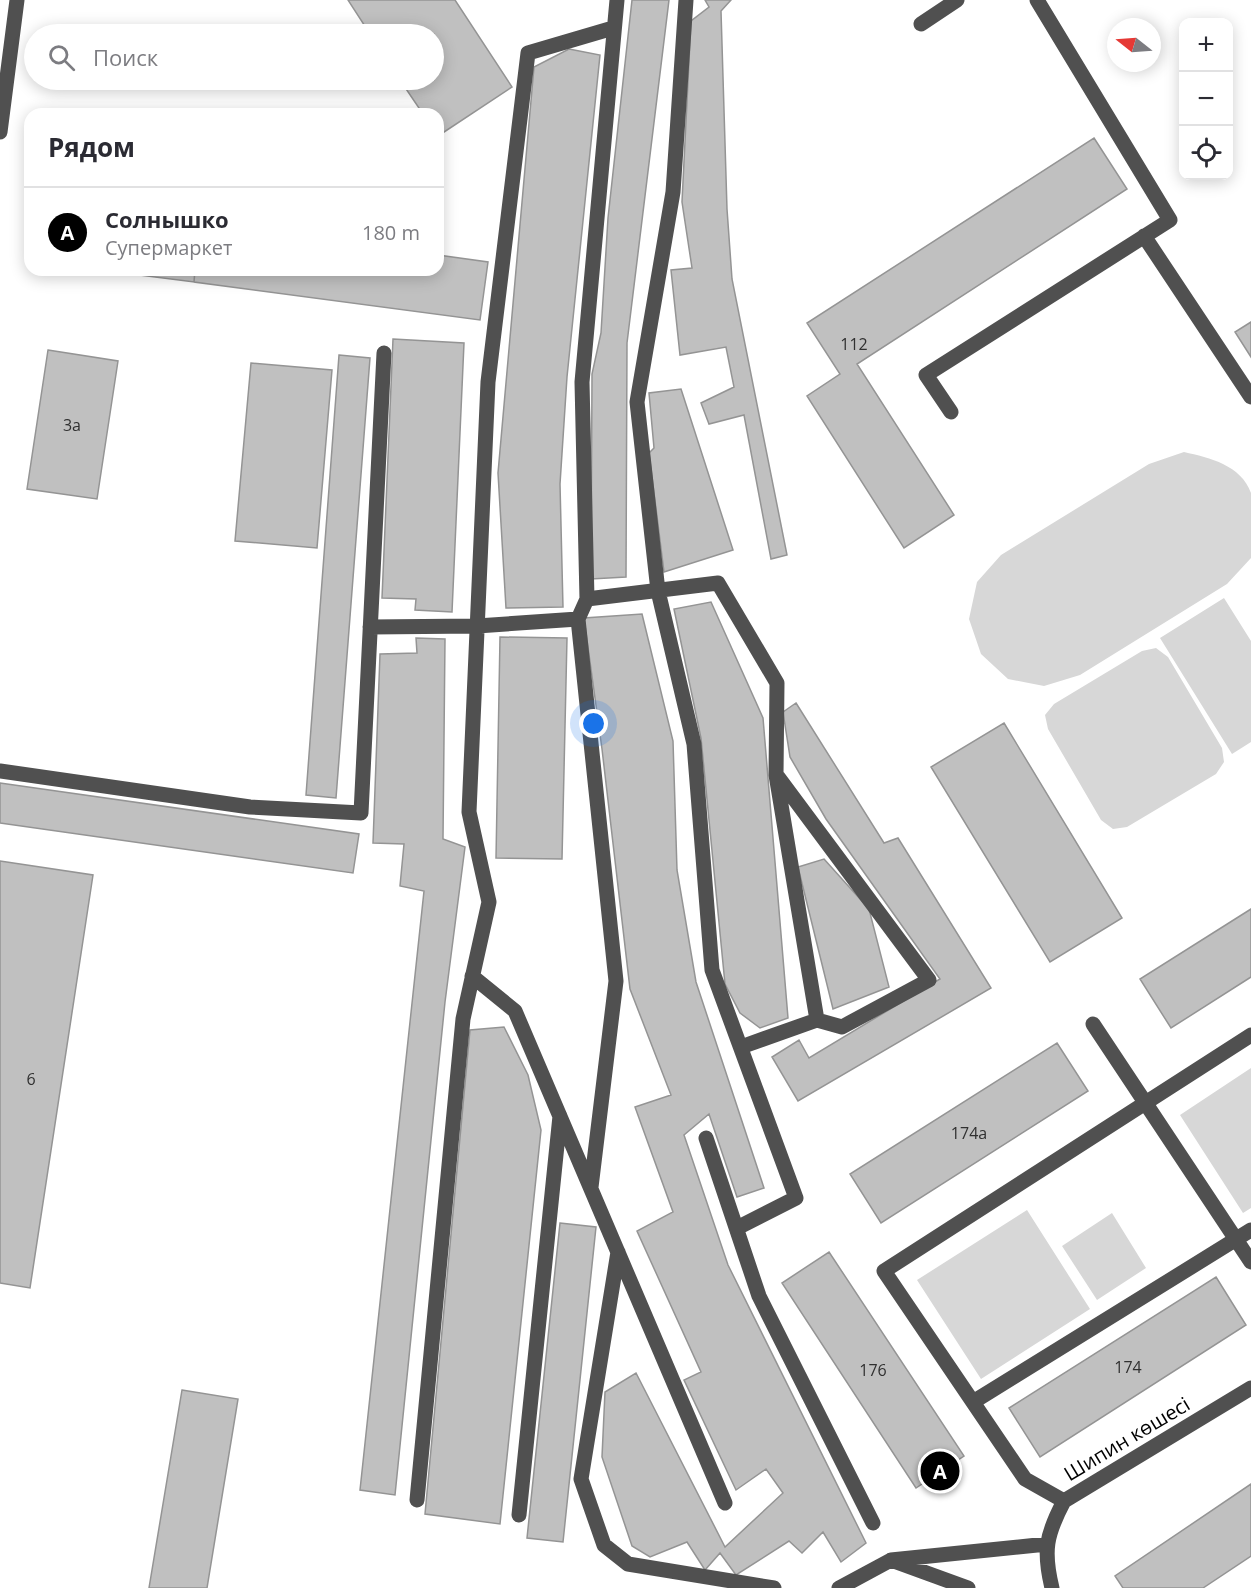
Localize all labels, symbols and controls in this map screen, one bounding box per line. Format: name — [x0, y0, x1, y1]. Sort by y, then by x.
north arrow — [1107, 18, 1161, 72]
map controls — [1179, 18, 1233, 180]
button: + — [1179, 18, 1233, 72]
search box — [24, 24, 444, 90]
icon: search — [45, 41, 78, 74]
text: Поиск — [93, 42, 158, 72]
button: − — [1179, 72, 1233, 126]
button: locate — [1179, 126, 1233, 180]
text: Рядом — [48, 129, 135, 165]
text: Солнышко — [105, 204, 229, 234]
text: A — [61, 219, 74, 246]
text: 180 m — [362, 219, 420, 246]
text: Супермаркет — [105, 234, 232, 261]
house number: 112 — [840, 333, 868, 355]
house number: 3а — [63, 414, 81, 436]
your location — [579, 709, 608, 738]
house number: 6 — [26, 1068, 36, 1090]
house number: 174а — [951, 1122, 987, 1144]
house number: 174 — [1114, 1356, 1142, 1378]
house number: 176 — [859, 1359, 887, 1381]
street label: Шипин көшесі — [1059, 1390, 1195, 1487]
pin: A — [920, 1448, 960, 1494]

